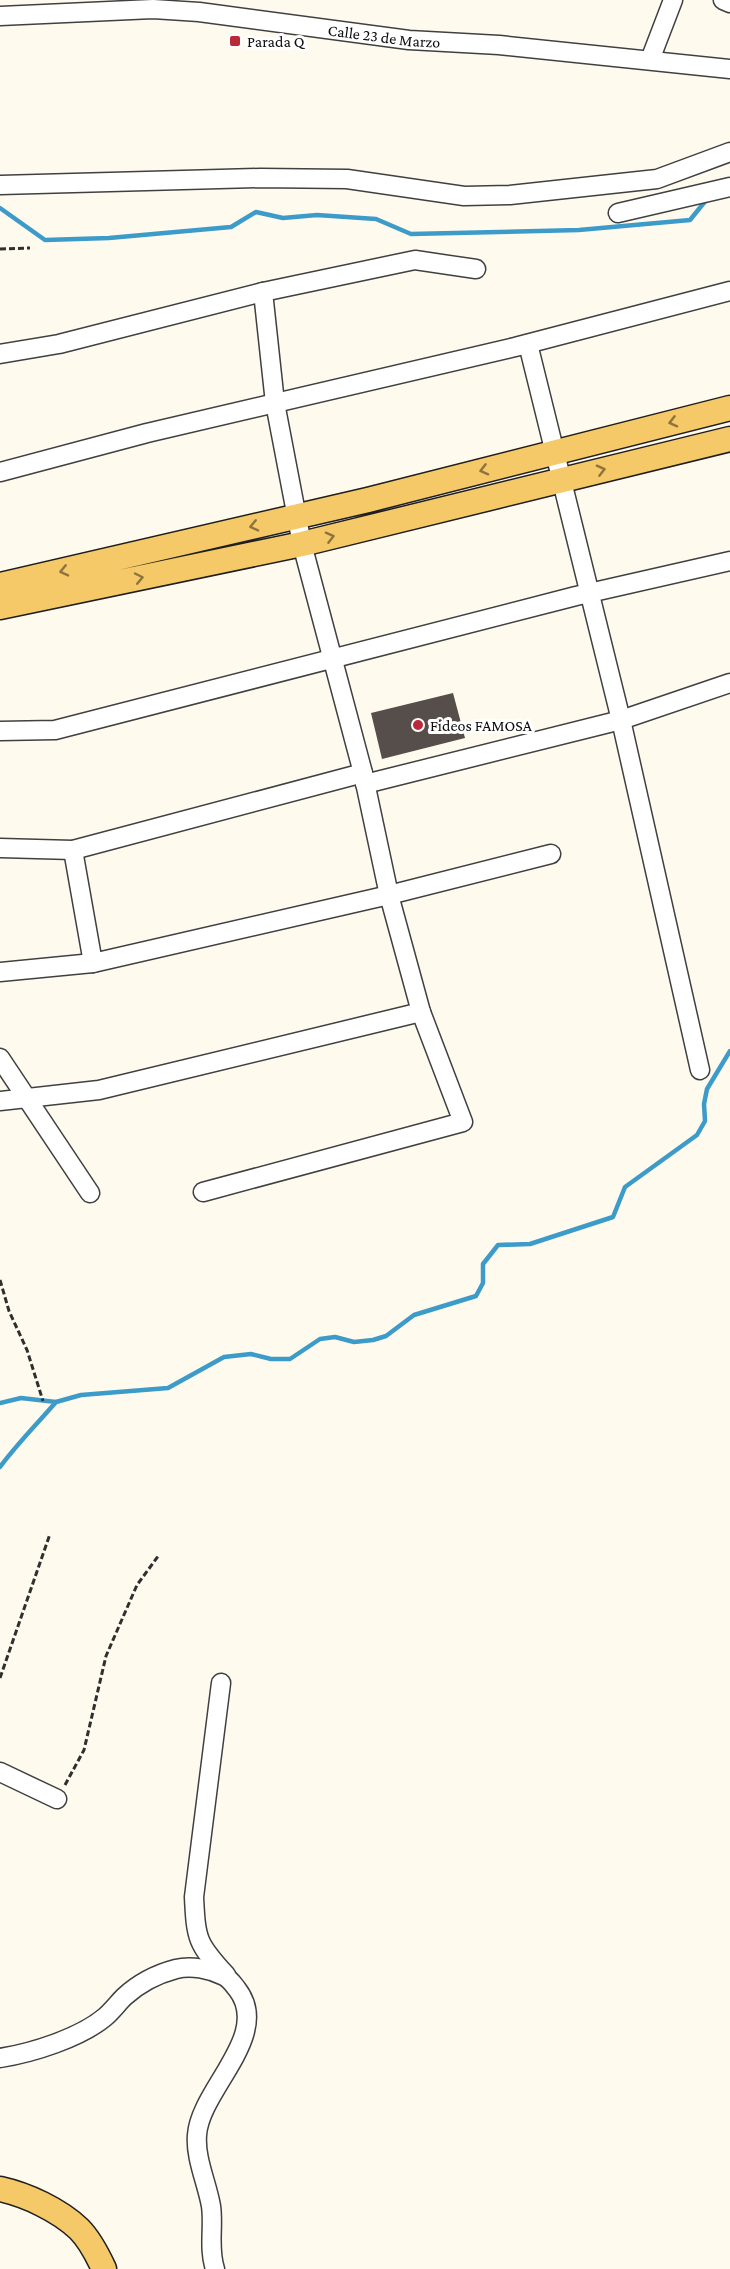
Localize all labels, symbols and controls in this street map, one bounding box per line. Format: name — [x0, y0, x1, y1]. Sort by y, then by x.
street label: Calle 23 de Marzo — [327, 21, 441, 51]
place label: Parada Q — [247, 33, 306, 50]
marker: Parada Q — [228, 34, 242, 48]
one-way arrow — [668, 415, 679, 427]
one-way arrow — [479, 463, 490, 475]
one-way arrow — [596, 465, 606, 478]
one-way arrow — [249, 519, 259, 532]
one-way arrow — [325, 532, 335, 545]
one-way arrow — [59, 563, 69, 576]
one-way arrow — [134, 572, 144, 585]
place label: Fideos FAMOSA — [430, 717, 533, 734]
marker: Fideos FAMOSA — [411, 718, 425, 732]

